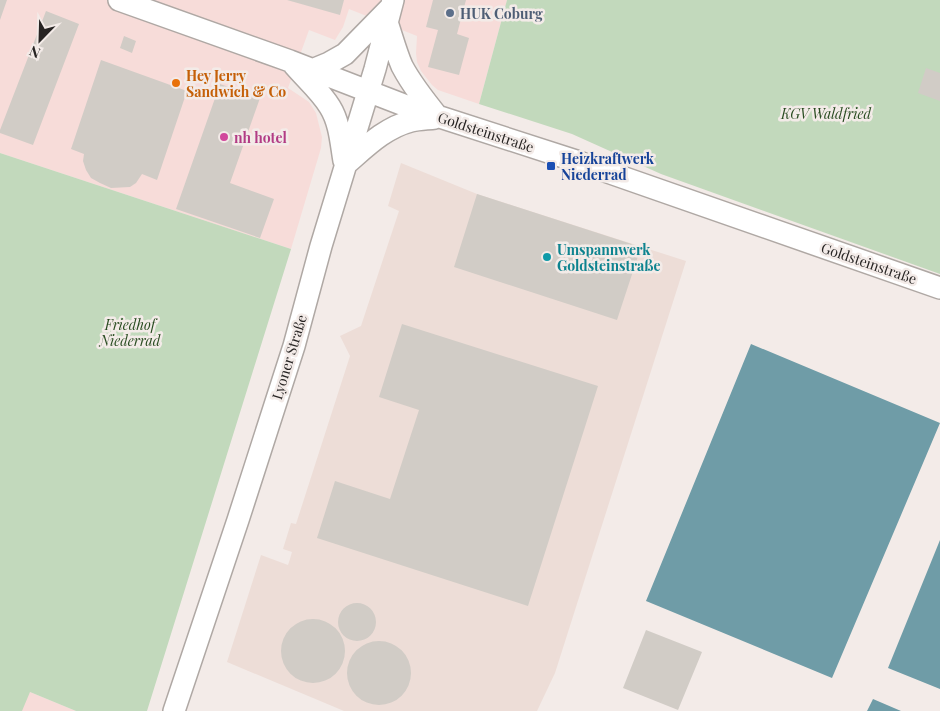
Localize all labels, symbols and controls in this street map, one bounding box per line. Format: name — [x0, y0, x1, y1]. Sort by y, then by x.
place label: HUK Coburg — [460, 4, 543, 23]
marker: HUK Coburg — [444, 7, 456, 19]
north arrow — [15, 15, 65, 65]
text: N — [26, 42, 43, 63]
place label: Hey Jerry Sandwich & Co — [186, 66, 286, 101]
marker: Hey Jerry Sandwich & Co — [170, 77, 182, 89]
park label: KGV Waldfried — [780, 104, 871, 123]
street label: Goldsteinstraße — [436, 108, 536, 156]
place label: nh hotel — [234, 128, 288, 147]
marker: nh hotel — [218, 131, 230, 143]
place label: Heizkraftwerk Niederrad — [561, 149, 655, 184]
marker: Heizkraftwerk Niederrad — [545, 160, 557, 172]
street label: Goldsteinstraße — [819, 238, 919, 288]
place label: Umspannwerk Goldsteinstraße — [557, 240, 661, 275]
marker: Umspannwerk Goldsteinstraße — [541, 251, 553, 263]
street label: Lyoner Straße — [267, 312, 311, 402]
park label: Friedhof Niederrad — [98, 315, 161, 350]

